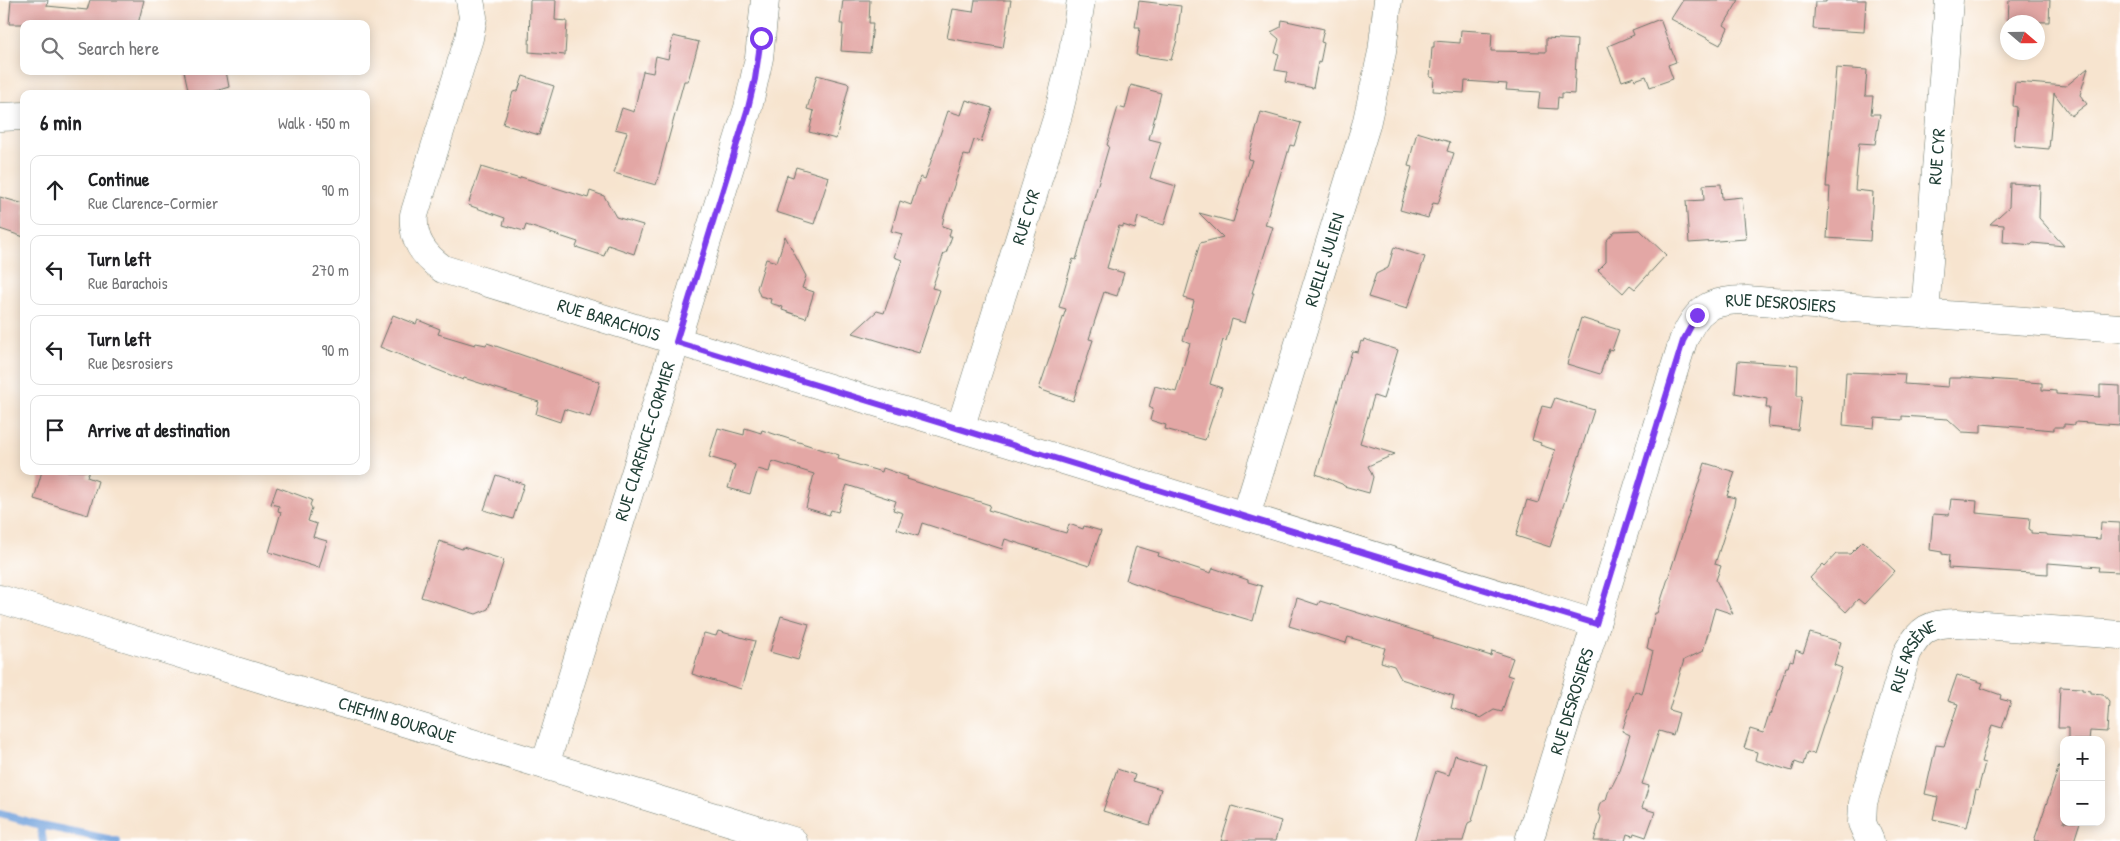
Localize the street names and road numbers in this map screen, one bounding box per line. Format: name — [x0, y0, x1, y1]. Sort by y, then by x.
street label: RUE CYR — [1922, 127, 1951, 185]
street label: RUE CYR — [1005, 186, 1046, 247]
street label: RUELLE JULIEN — [1298, 210, 1350, 310]
street label: RUE DESROSIERS — [1724, 287, 1837, 319]
street label: RUE BARACHOIS — [555, 292, 663, 347]
street label: RUE CLARENCE-CORMIER — [608, 358, 681, 524]
street label: RUE ARSÈNE — [1883, 613, 1940, 695]
street label: RUE DESROSIERS — [1543, 645, 1600, 758]
street label: CHEMIN BOURQUE — [335, 690, 459, 749]

